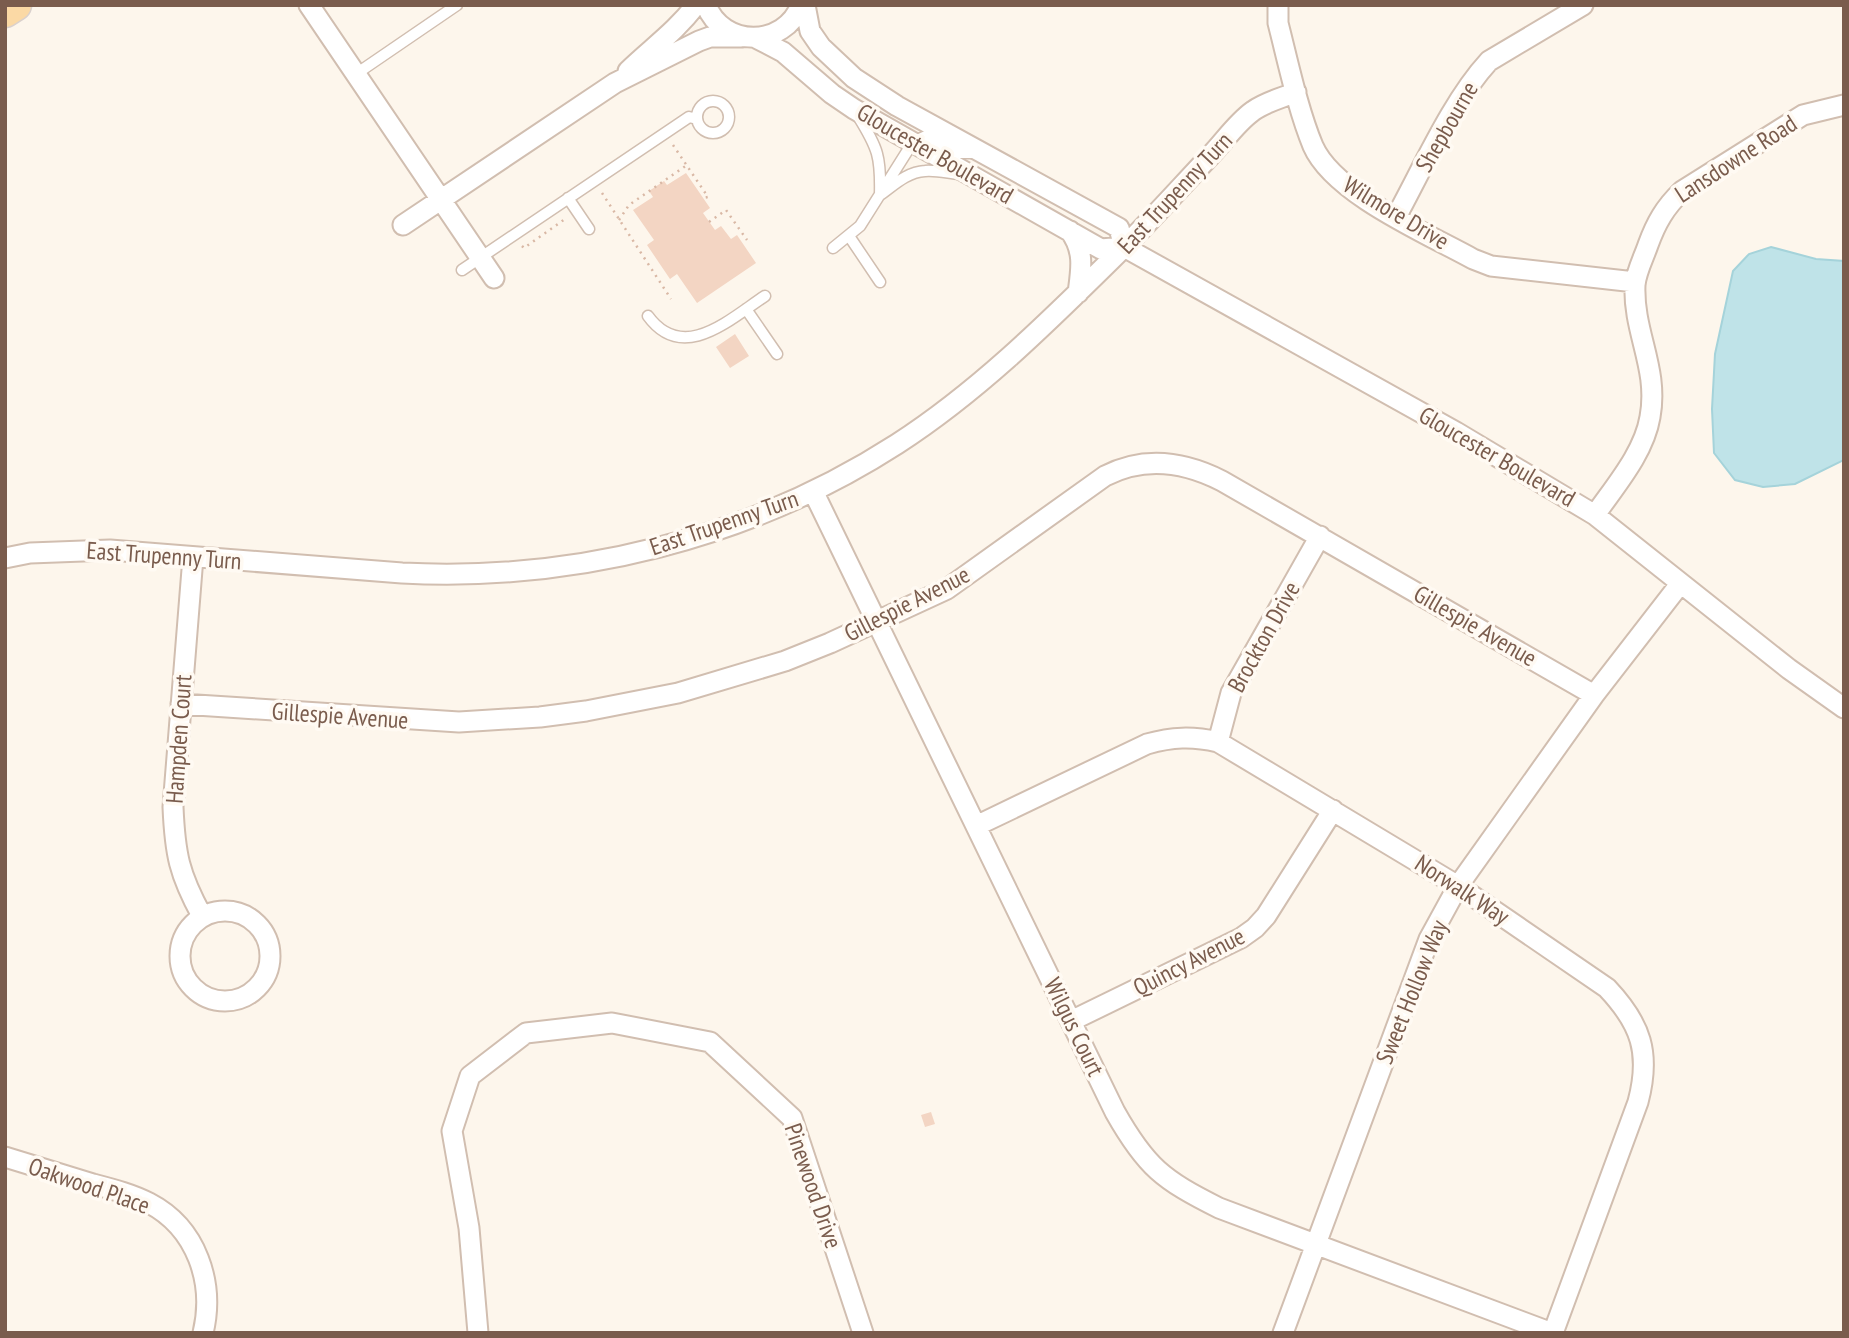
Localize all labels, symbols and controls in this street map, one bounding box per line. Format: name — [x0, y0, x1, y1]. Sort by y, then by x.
street label: Shepbourne — [1408, 76, 1485, 178]
street label: Gloucester Boulevard — [852, 96, 1019, 211]
street label: Lansdowne Road — [1669, 108, 1802, 209]
street label: East Trupenny Turn — [1110, 125, 1239, 260]
street label: Wilmore Drive — [1338, 169, 1455, 256]
street label: Gloucester Boulevard — [1414, 399, 1581, 514]
street label: East Trupenny Turn — [645, 483, 802, 562]
street label: East Trupenny Turn — [86, 535, 243, 576]
street label: Gillespie Avenue — [839, 559, 975, 648]
street label: Brockton Drive — [1220, 576, 1307, 698]
street label: Gillespie Avenue — [1408, 578, 1542, 673]
street label: Hampden Court — [159, 673, 199, 805]
street label: Gillespie Avenue — [271, 695, 409, 736]
street label: Norwalk Way — [1409, 848, 1515, 932]
street label: Sweet Hollow Way — [1369, 915, 1454, 1068]
street label: Quincy Avenue — [1128, 920, 1250, 1003]
street label: Wilgus Court — [1037, 972, 1112, 1081]
street label: Pinewood Drive — [778, 1119, 849, 1252]
street label: Oakwood Place — [24, 1150, 154, 1221]

